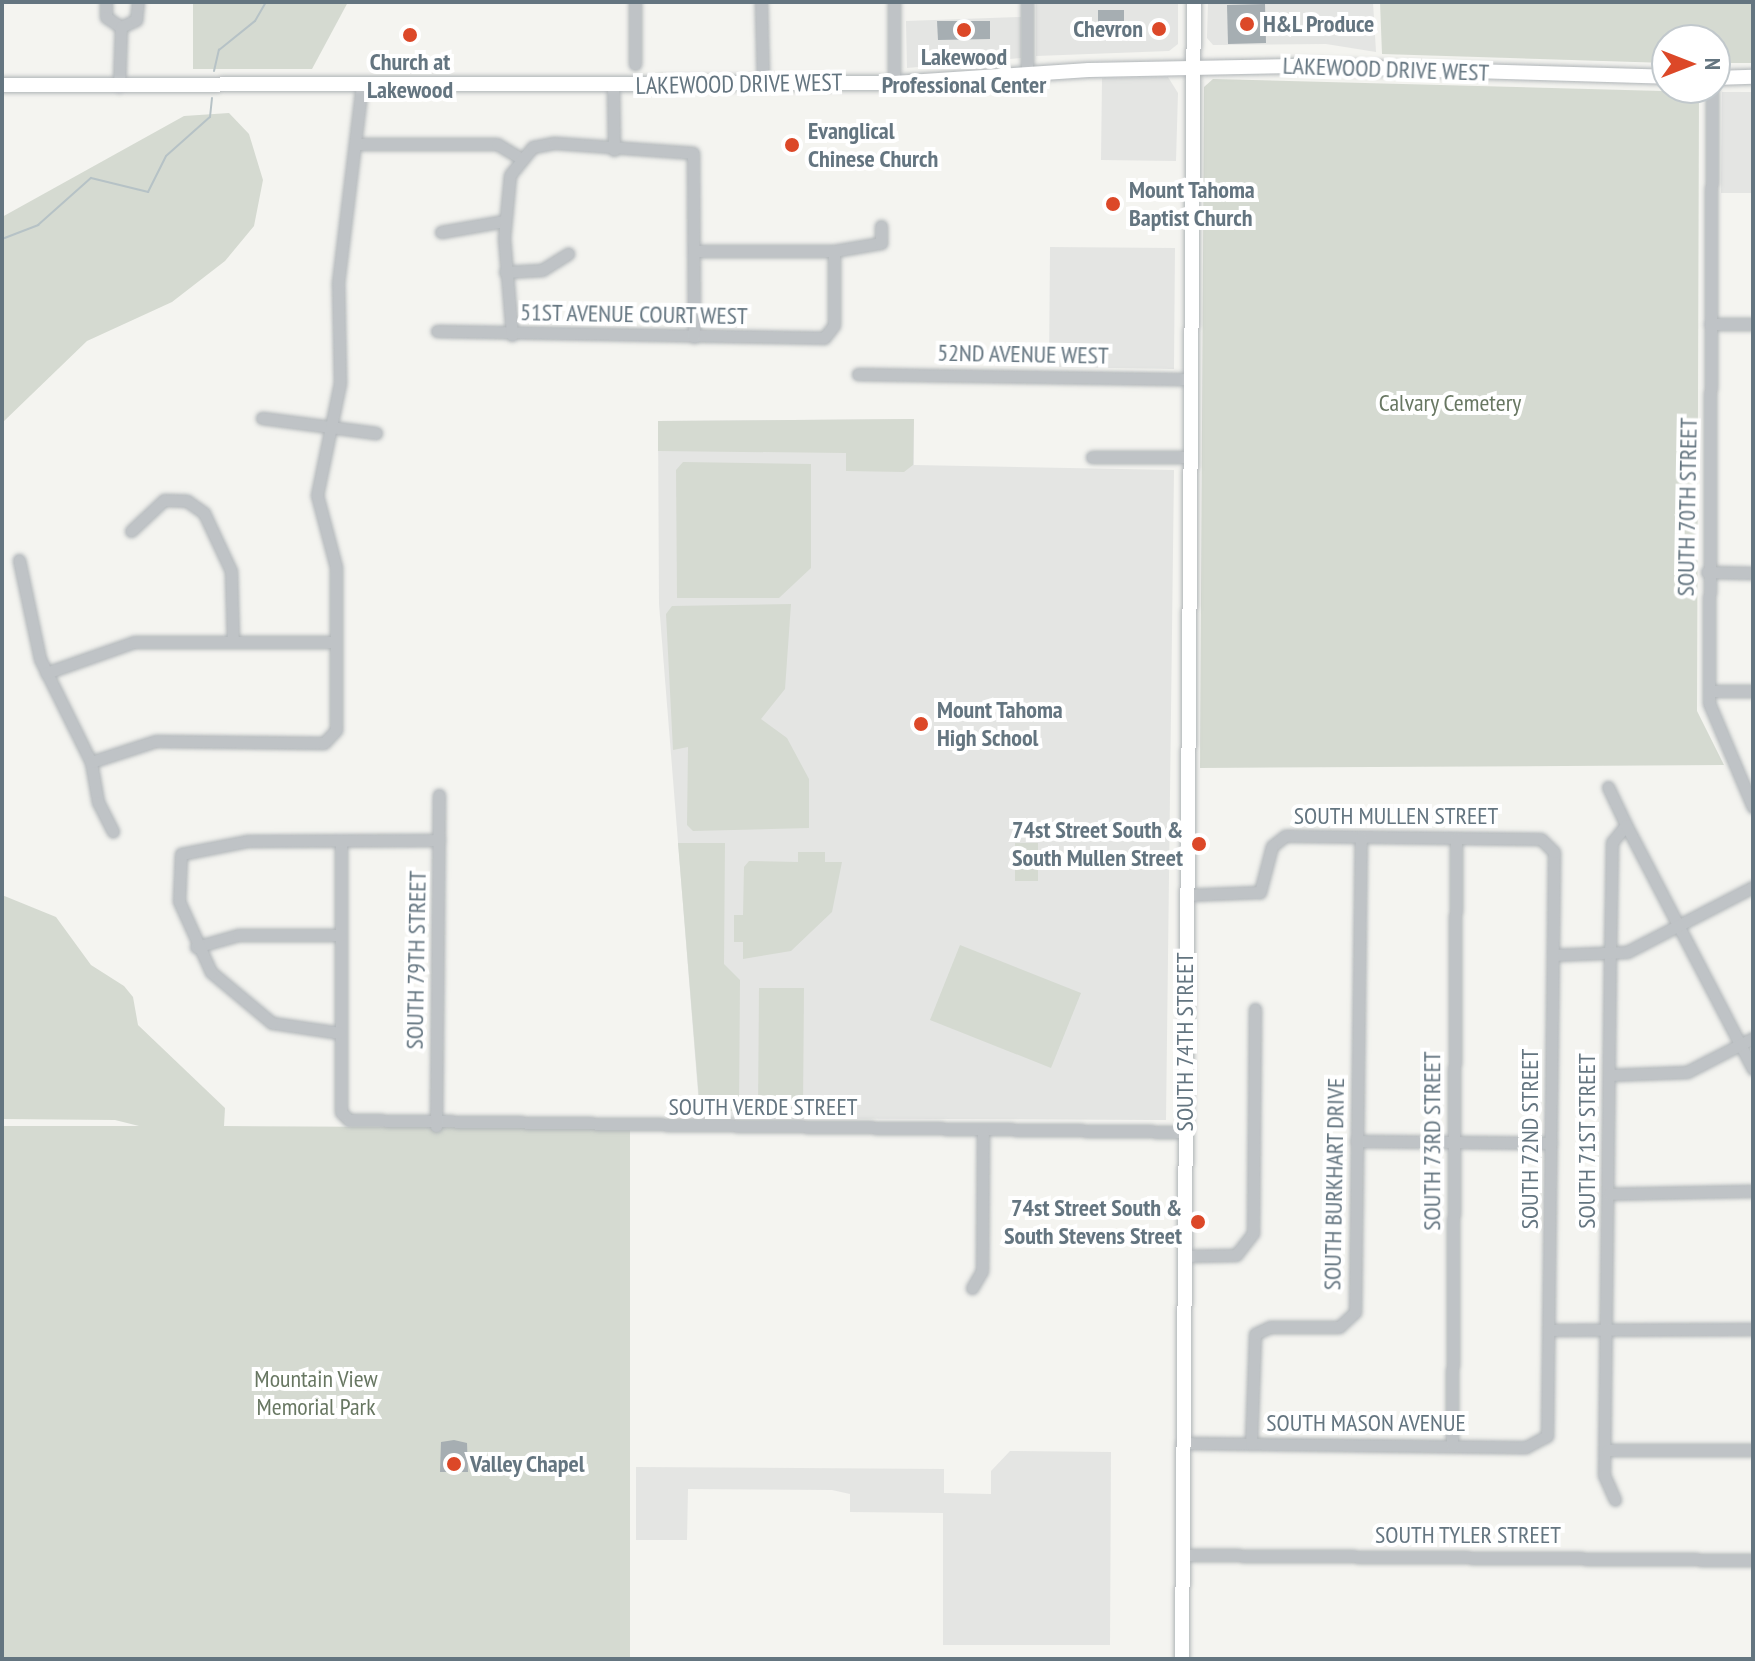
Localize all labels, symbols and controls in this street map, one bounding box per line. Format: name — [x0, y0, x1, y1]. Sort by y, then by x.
place label: H&L Produce — [1263, 10, 1375, 38]
place label: Chevron — [1073, 15, 1143, 43]
marker: H&L Produce — [1238, 15, 1256, 33]
marker: Chevron — [1150, 20, 1168, 38]
marker: Lakewood Professional Center — [955, 21, 973, 39]
north arrow — [1651, 24, 1731, 104]
marker: Church at Lakewood — [401, 26, 419, 44]
place label: Lakewood Professional Center — [882, 43, 1046, 99]
place label: Church at Lakewood — [367, 48, 453, 104]
street label: LAKEWOOD DRIVE WEST — [1282, 51, 1490, 87]
text: N — [1699, 58, 1727, 70]
street label: LAKEWOOD DRIVE WEST — [635, 68, 843, 100]
place label: Evanglical Chinese Church — [808, 117, 938, 173]
marker: Evanglical Chinese Church — [783, 136, 801, 154]
place label: Mount Tahoma Baptist Church — [1129, 176, 1256, 232]
marker: Mount Tahoma Baptist Church — [1104, 195, 1122, 213]
street label: 51ST AVENUE COURT WEST — [519, 298, 749, 330]
street label: 52ND AVENUE WEST — [937, 338, 1109, 370]
park label: Calvary Cemetery — [1378, 389, 1522, 417]
street label: SOUTH 70TH STREET — [1671, 417, 1703, 597]
place label: Mount Tahoma High School — [937, 696, 1064, 752]
marker: Mount Tahoma High School — [912, 715, 930, 733]
street label: SOUTH MULLEN STREET — [1294, 802, 1498, 830]
place label: 74st Street South & South Mullen Street — [1012, 816, 1183, 872]
marker: 74st Street South & South Mullen Street — [1190, 835, 1208, 853]
street label: SOUTH 79TH STREET — [400, 870, 432, 1050]
street label: SOUTH 74TH STREET — [1171, 953, 1199, 1131]
street label: SOUTH 72ND STREET — [1516, 1049, 1544, 1229]
street label: SOUTH 73RD STREET — [1418, 1051, 1446, 1231]
street label: SOUTH 71ST STREET — [1573, 1053, 1601, 1229]
street label: SOUTH BURKHART DRIVE — [1318, 1077, 1350, 1291]
street label: SOUTH VERDE STREET — [668, 1093, 858, 1121]
place label: 74st Street South & South Stevens Street — [1004, 1194, 1182, 1250]
marker: 74st Street South & South Stevens Street — [1189, 1213, 1207, 1231]
park label: Mountain View Memorial Park — [254, 1365, 378, 1421]
street label: SOUTH MASON AVENUE — [1266, 1409, 1466, 1437]
place label: Valley Chapel — [470, 1450, 586, 1478]
marker: Valley Chapel — [445, 1455, 463, 1473]
street label: SOUTH TYLER STREET — [1375, 1521, 1561, 1549]

